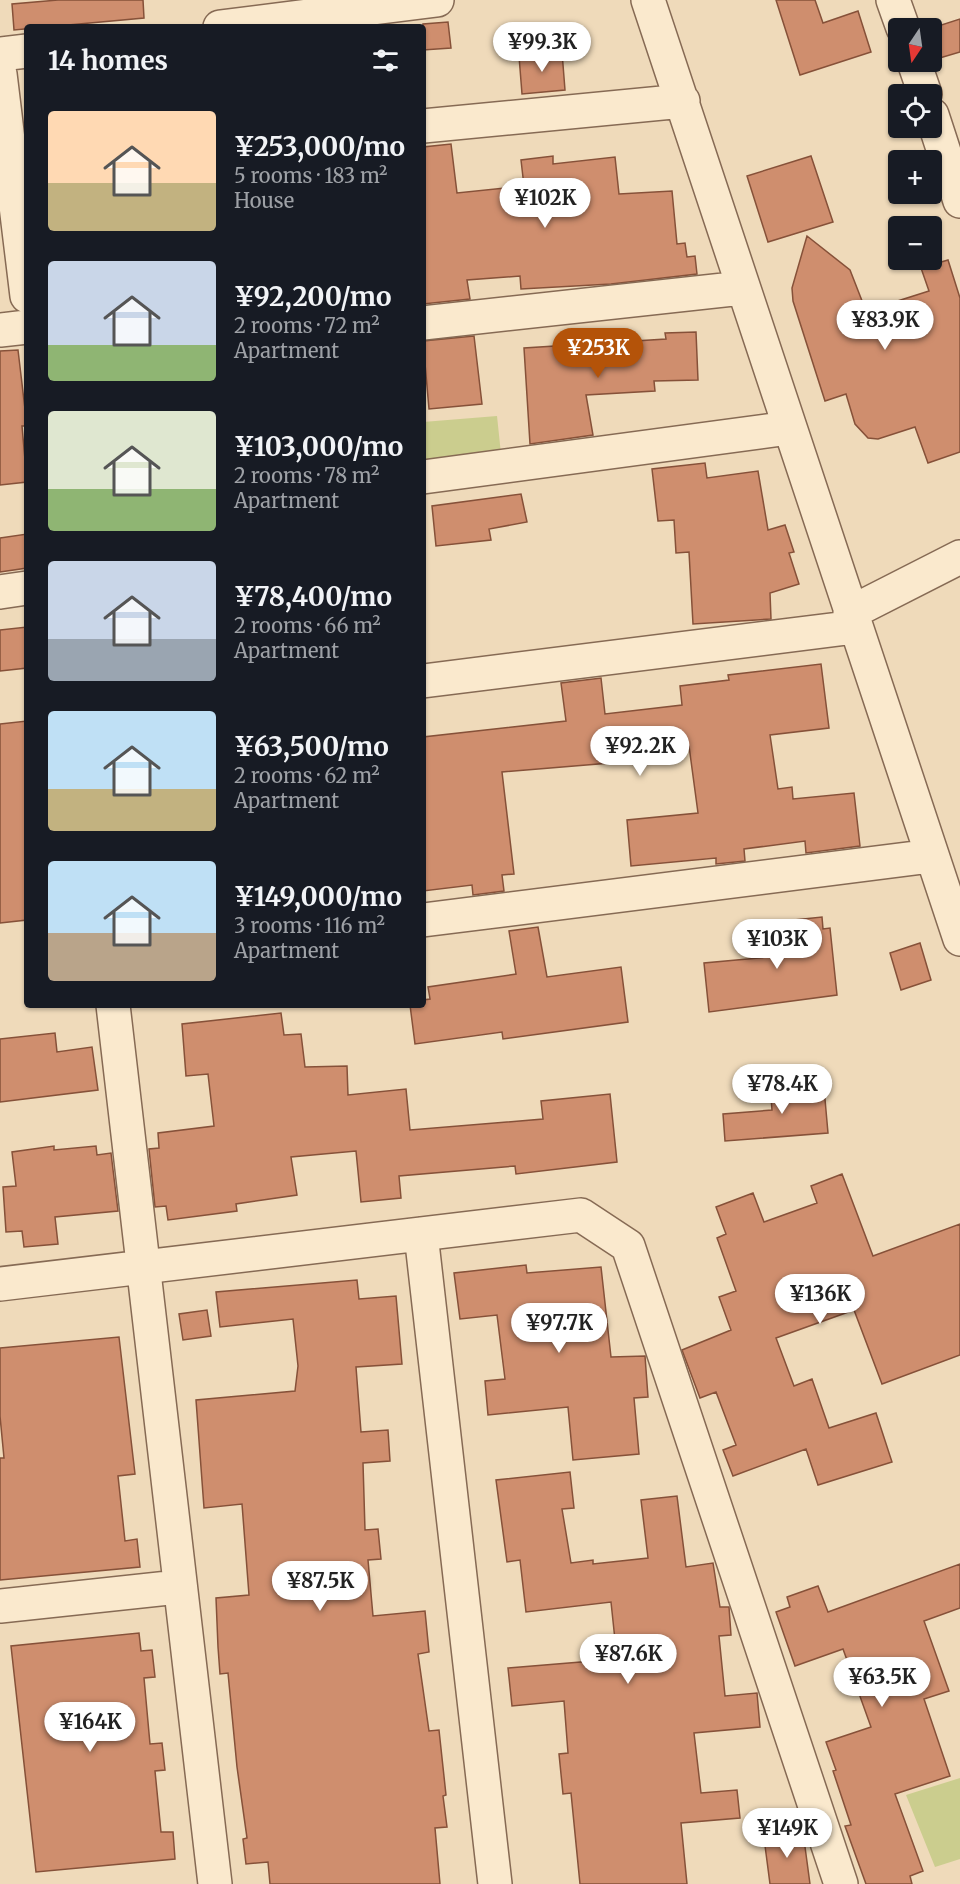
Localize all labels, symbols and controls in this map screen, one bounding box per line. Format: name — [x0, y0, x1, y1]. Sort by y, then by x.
north arrow — [888, 18, 942, 72]
map controls — [888, 18, 942, 270]
pin: ¥99.3K — [493, 22, 591, 73]
text: ¥99.3K — [507, 29, 577, 54]
text: 14 homes — [48, 44, 168, 77]
icon: filters — [369, 44, 402, 77]
button: locate — [888, 84, 942, 138]
text: ¥253,000/mo — [234, 130, 405, 163]
icon: home — [96, 135, 168, 207]
button: + — [888, 150, 942, 204]
text: 5 rooms · 183 m² — [234, 163, 387, 188]
pin: ¥102K — [503, 178, 587, 229]
text: ¥102K — [514, 185, 576, 210]
text: House — [234, 188, 294, 213]
button: − — [888, 216, 942, 270]
text: ¥92,200/mo — [234, 280, 391, 313]
icon: home — [96, 285, 168, 357]
pin: ¥83.9K — [836, 300, 934, 351]
text: ¥83.9K — [851, 307, 919, 332]
text: 2 rooms · 72 m² — [234, 313, 380, 338]
pin: ¥253K — [556, 328, 640, 379]
text: ¥253K — [566, 335, 630, 360]
text: Apartment — [234, 338, 339, 363]
text: ¥103,000/mo — [234, 430, 403, 463]
icon: home — [96, 435, 168, 507]
text: 2 rooms · 78 m² — [234, 463, 379, 488]
text: Apartment — [234, 488, 339, 513]
text: ¥78,400/mo — [234, 580, 392, 613]
icon: home — [96, 585, 168, 657]
text: 2 rooms · 66 m² — [234, 613, 381, 638]
text: Apartment — [234, 638, 339, 663]
pin: ¥92.2K — [591, 726, 689, 777]
text: ¥63,500/mo — [234, 730, 389, 763]
text: ¥92.2K — [604, 733, 676, 758]
icon: home — [96, 735, 168, 807]
text: 2 rooms · 62 m² — [234, 763, 380, 788]
text: Apartment — [234, 788, 339, 813]
text: ¥149,000/mo — [234, 880, 402, 913]
icon: home — [96, 885, 168, 957]
text: 3 rooms · 116 m² — [234, 913, 385, 938]
pin: ¥103K — [735, 919, 819, 970]
text: ¥103K — [746, 926, 808, 951]
text: Apartment — [234, 938, 339, 963]
pin: ¥78.4K — [733, 1064, 831, 1115]
text: ¥78.4K — [746, 1071, 818, 1096]
pin: ¥136K — [778, 1274, 862, 1325]
text: ¥136K — [789, 1281, 851, 1306]
pin: ¥97.7K — [510, 1303, 608, 1354]
text: ¥97.7K — [525, 1310, 593, 1335]
pin: ¥87.5K — [271, 1561, 369, 1612]
text: ¥87.5K — [286, 1568, 354, 1593]
pin: ¥87.6K — [579, 1634, 677, 1685]
text: ¥87.6K — [594, 1641, 662, 1666]
pin: ¥63.5K — [833, 1657, 931, 1708]
text: ¥63.5K — [847, 1664, 917, 1689]
pin: ¥164K — [48, 1702, 132, 1753]
text: ¥164K — [58, 1709, 122, 1734]
pin: ¥149K — [745, 1808, 829, 1859]
text: ¥149K — [756, 1815, 818, 1840]

